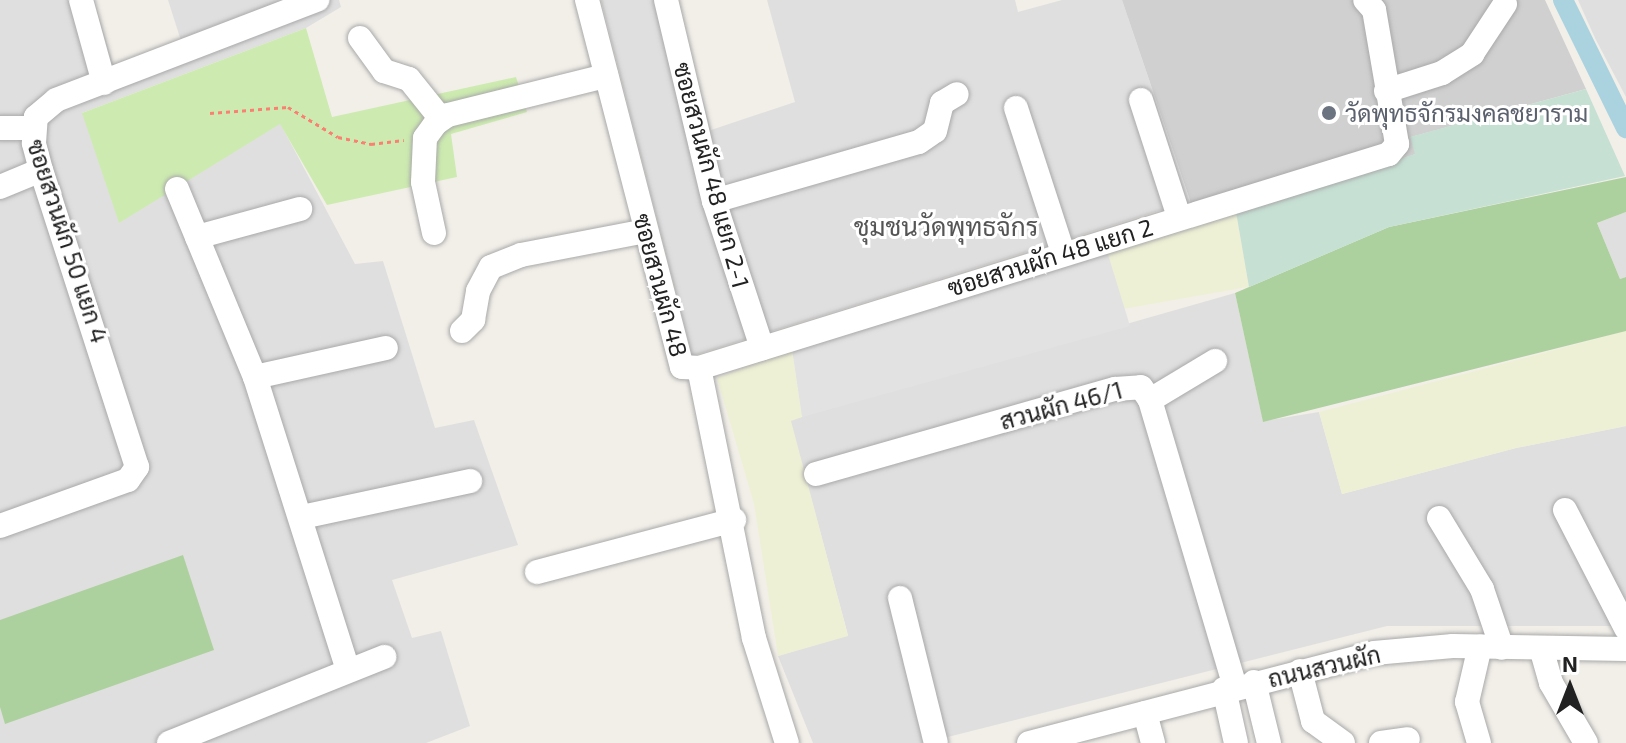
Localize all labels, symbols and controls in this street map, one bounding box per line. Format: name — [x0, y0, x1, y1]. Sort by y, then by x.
street label: ซอยสวนผัก 48 แยก 2-1 — [668, 59, 756, 291]
place label: วัดพุทธจักรมงคลชยาราม — [1345, 99, 1588, 127]
marker: วัดพุทธจักรมงคลชยาราม — [1320, 104, 1338, 122]
street label: ซอยสวนผัก 50 แยก 4 — [21, 136, 115, 346]
street label: ซอยสวนผัก 48 — [628, 210, 694, 360]
district label: ชุมชนวัดพุทธจักร — [854, 210, 1038, 242]
street label: ซอยสวนผัก 48 แยก 2 — [944, 212, 1156, 302]
street label: สวนผัก 46/1 — [996, 375, 1126, 435]
street label: ถนนสวนผัก — [1265, 639, 1383, 693]
north arrow — [1530, 647, 1610, 727]
text: N — [1562, 650, 1578, 676]

